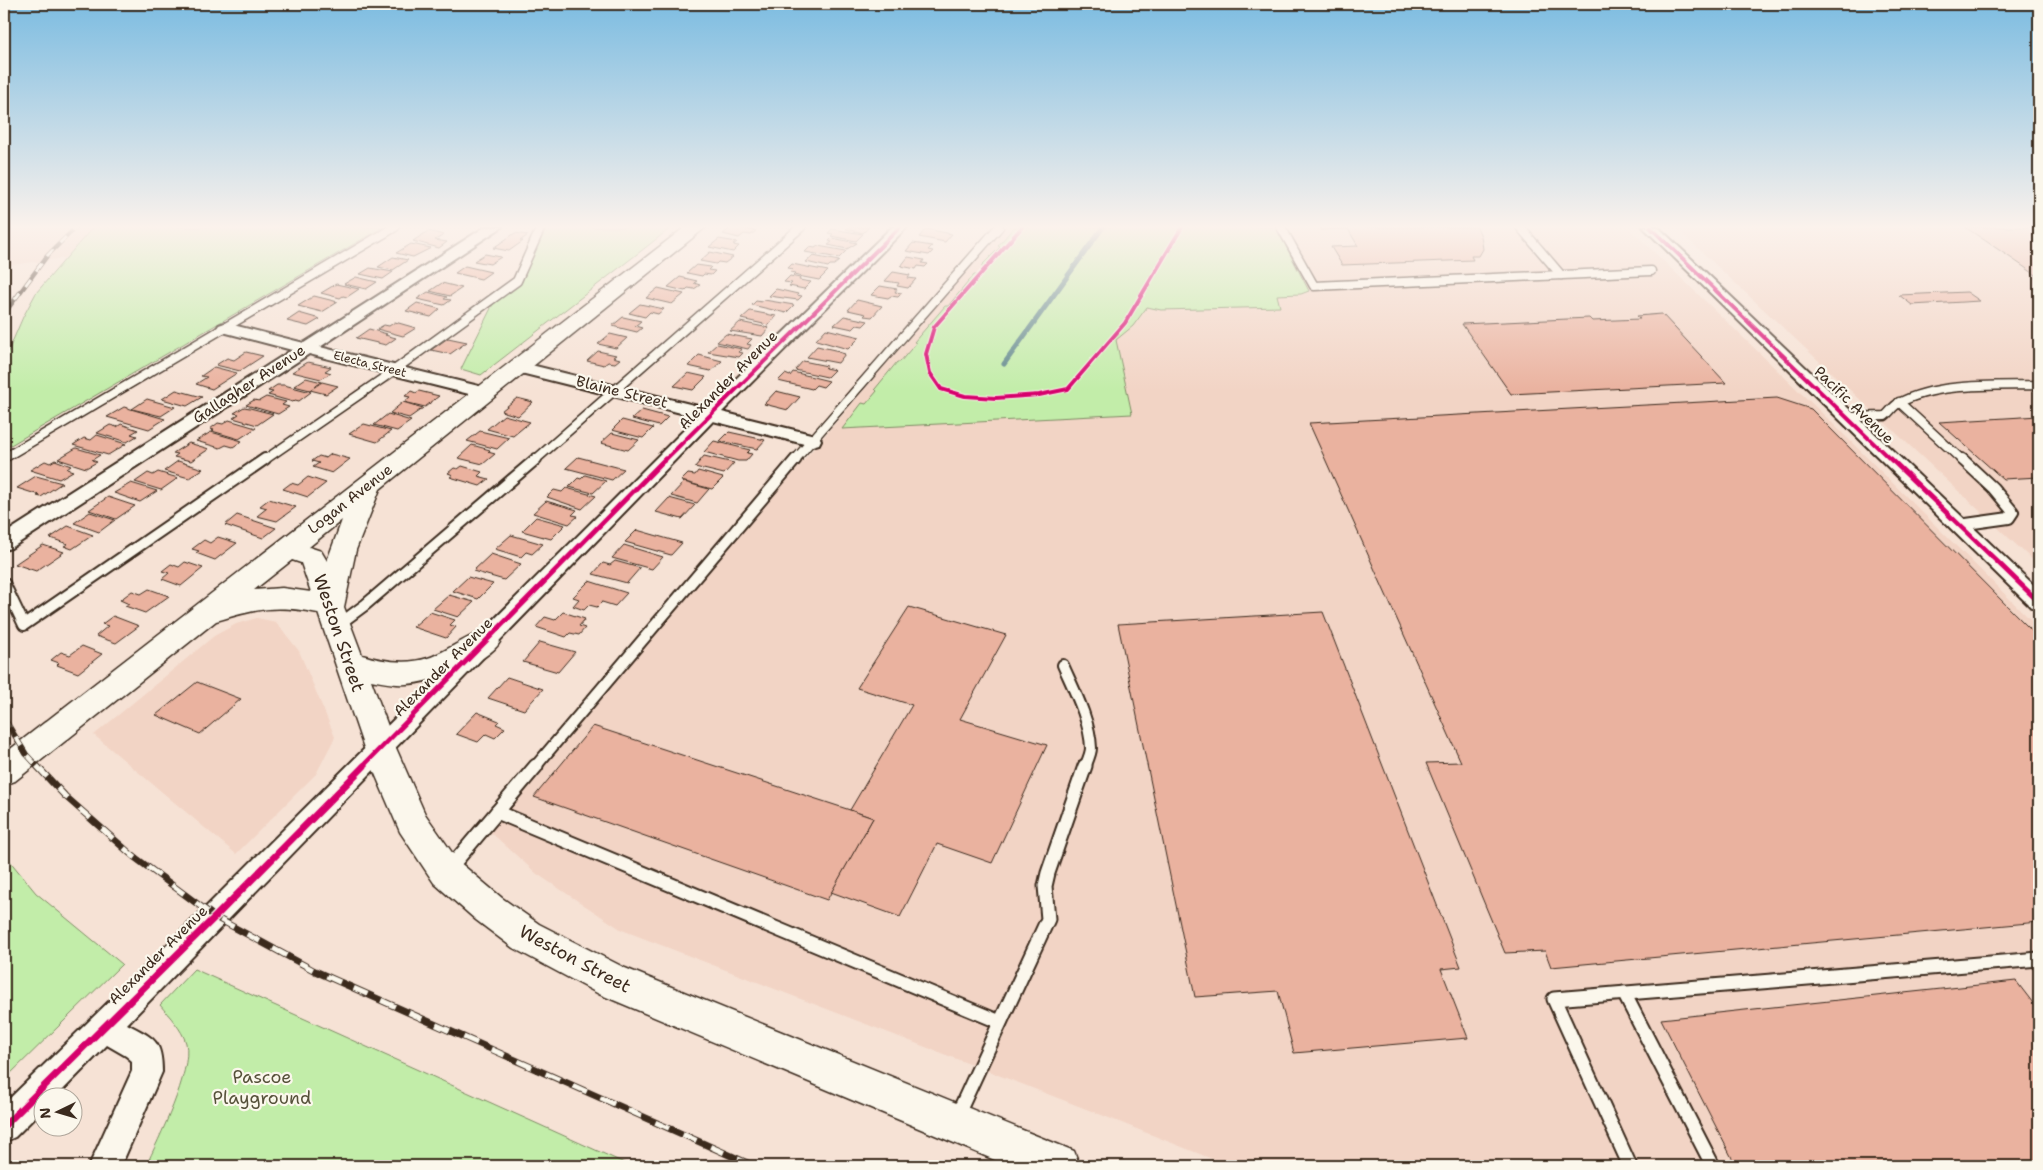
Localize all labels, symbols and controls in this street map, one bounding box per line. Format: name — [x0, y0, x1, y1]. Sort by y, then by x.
street label: Alexander Avenue — [674, 326, 782, 434]
street label: Gallagher Avenue — [189, 340, 309, 428]
street label: Electa Street — [332, 347, 408, 381]
street label: Pacific Avenue — [1810, 362, 1898, 448]
street label: Blaine Street — [574, 371, 670, 413]
street label: Logan Avenue — [303, 460, 397, 538]
street label: Weston Street — [308, 571, 370, 695]
street label: Alexander Avenue — [389, 613, 497, 721]
street label: Alexander Avenue — [104, 901, 212, 1009]
street label: Weston Street — [515, 919, 635, 999]
park label: Pascoe Playground — [213, 1065, 311, 1110]
north arrow — [32, 1088, 82, 1138]
text: N — [36, 1107, 54, 1119]

